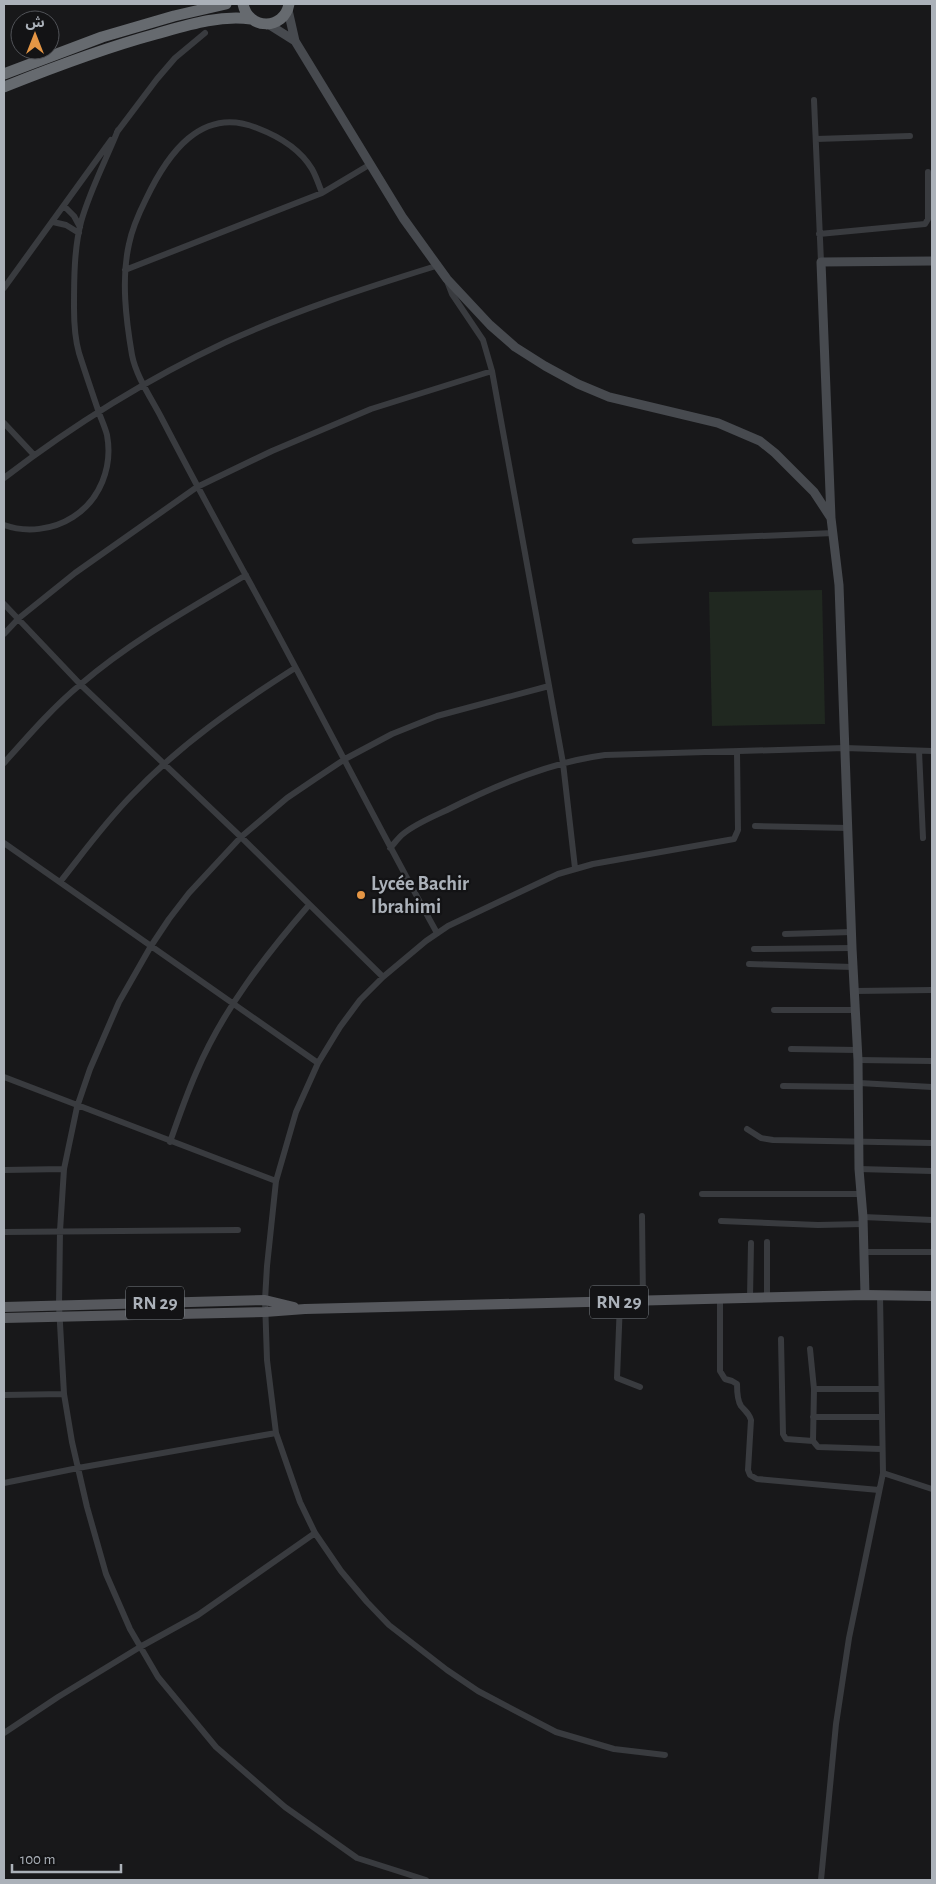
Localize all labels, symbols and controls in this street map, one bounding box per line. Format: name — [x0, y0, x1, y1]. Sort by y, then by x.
north arrow — [10, 10, 60, 60]
text: ش — [25, 16, 45, 30]
place label: Lycée Bachir Ibrahimi — [371, 874, 469, 917]
marker: Lycée Bachir Ibrahimi — [355, 889, 367, 901]
road number: RN 29 — [590, 1285, 648, 1318]
road number: RN 29 — [126, 1286, 184, 1320]
scale bar — [12, 1842, 121, 1874]
text: 100 m — [20, 1852, 55, 1867]

